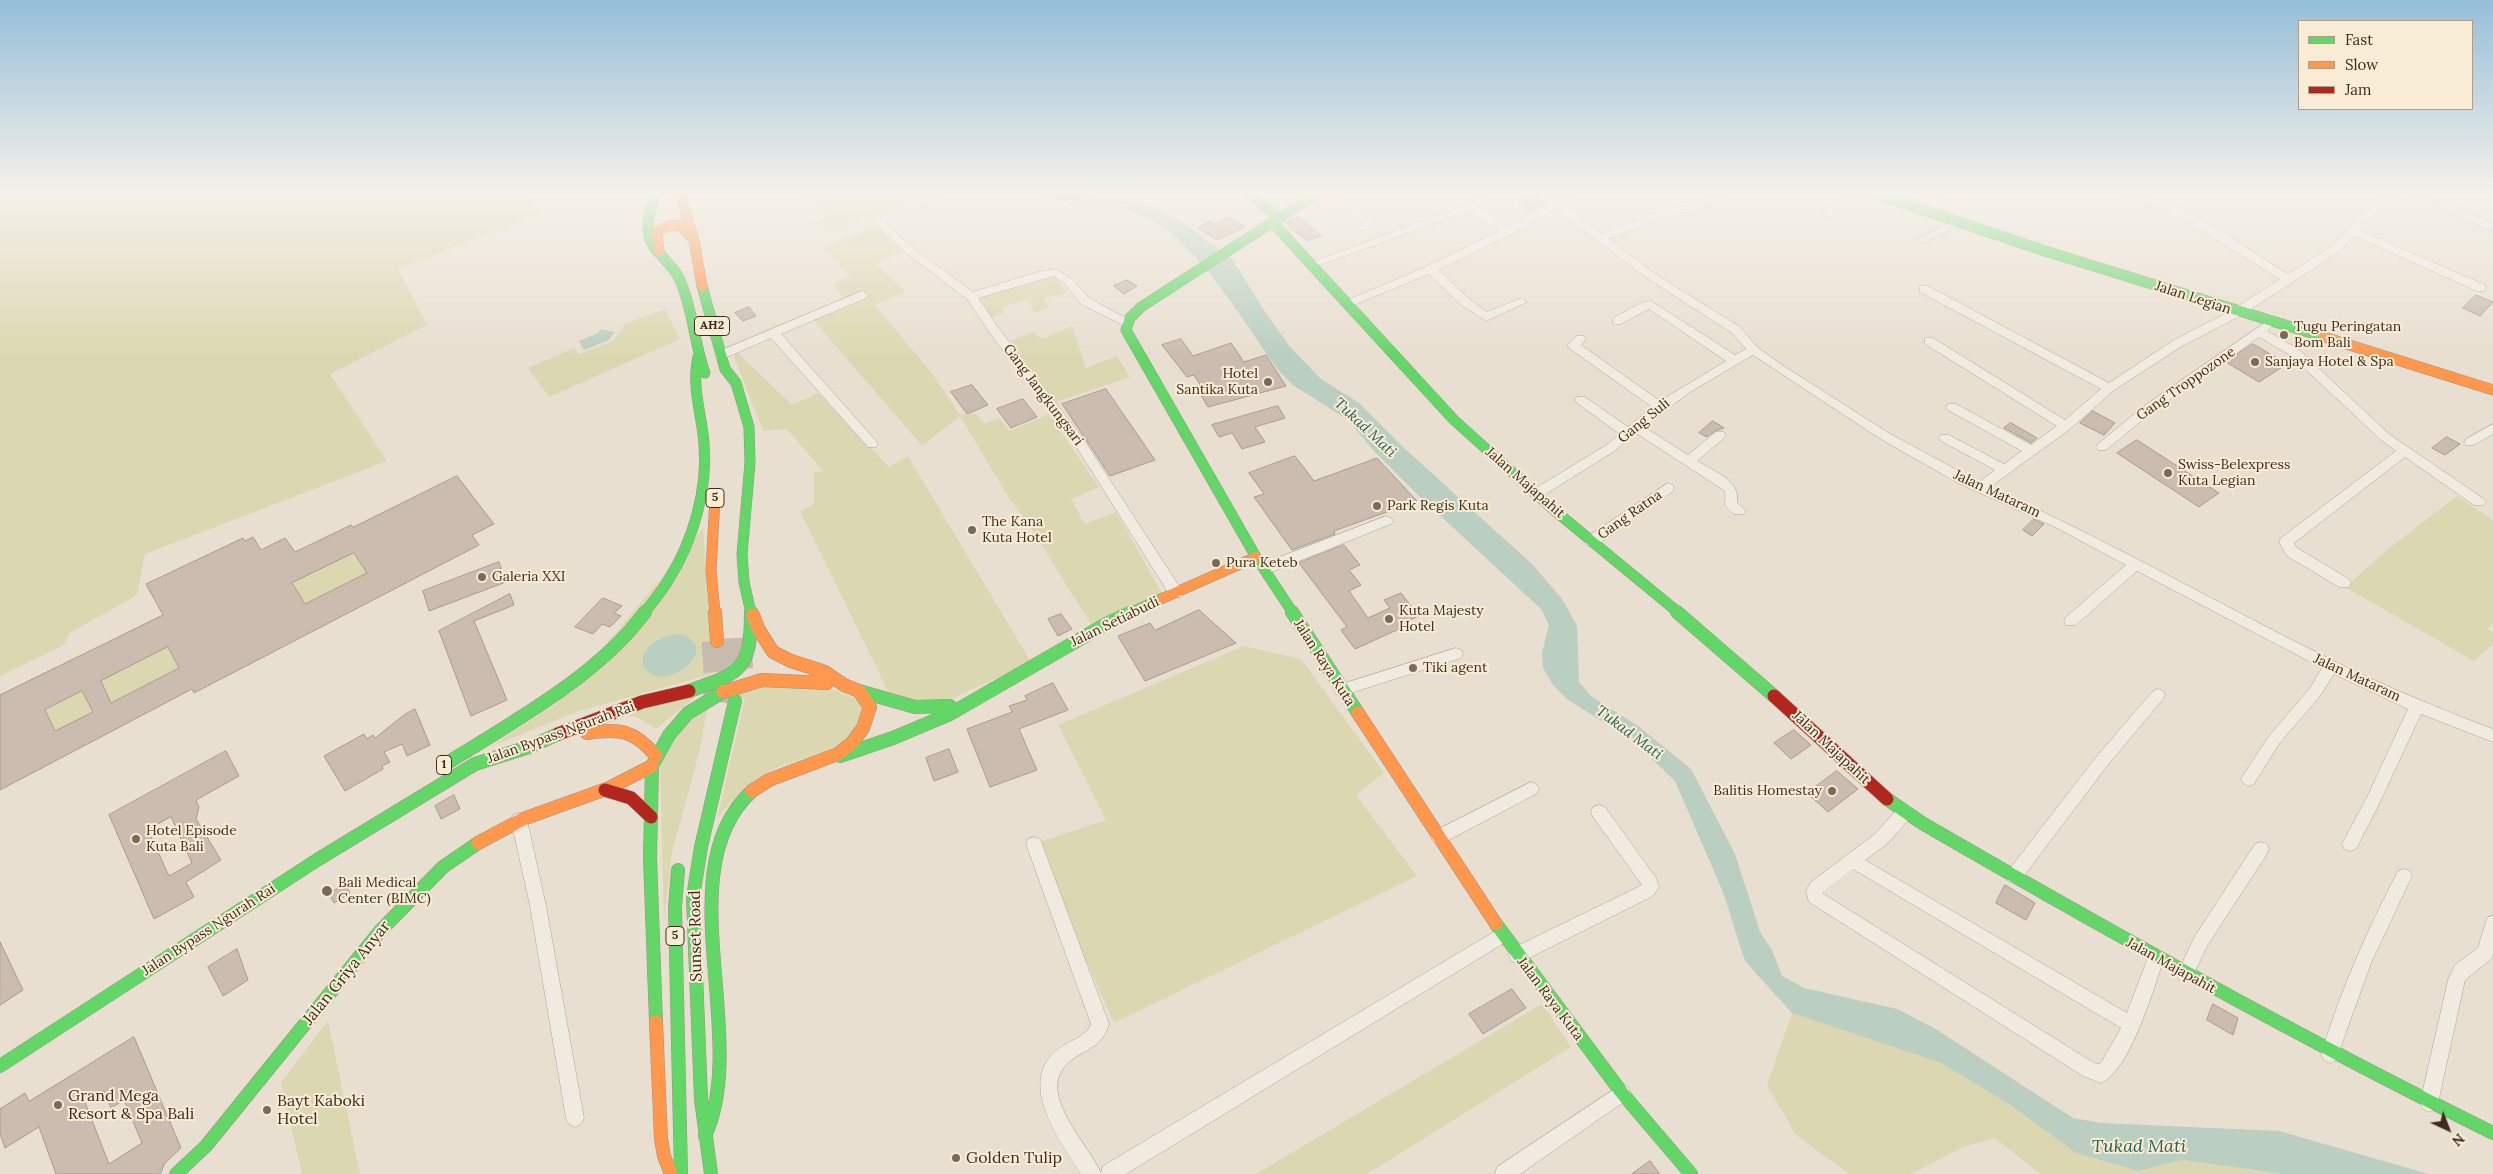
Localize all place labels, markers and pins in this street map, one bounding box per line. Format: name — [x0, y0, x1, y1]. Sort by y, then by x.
place label: Tugu Peringatan Bom Bali — [2294, 319, 2401, 352]
marker: Tugu Peringatan Bom Bali — [2278, 329, 2290, 341]
place label: Sanjaya Hotel & Spa — [2265, 354, 2394, 370]
marker: Sanjaya Hotel & Spa — [2249, 356, 2261, 368]
place label: Hotel Santika Kuta — [1176, 366, 1258, 398]
marker: Hotel Santika Kuta — [1262, 376, 1274, 388]
place label: Swiss-Belexpress Kuta Legian — [2178, 457, 2291, 490]
marker: Swiss-Belexpress Kuta Legian — [2162, 467, 2174, 479]
place label: Park Regis Kuta — [1387, 498, 1489, 514]
marker: Park Regis Kuta — [1371, 500, 1383, 512]
place label: The Kana Kuta Hotel — [982, 514, 1052, 546]
marker: The Kana Kuta Hotel — [966, 524, 978, 536]
place label: Pura Keteb — [1226, 555, 1298, 571]
marker: Pura Keteb — [1210, 557, 1222, 569]
place label: Galeria XXI — [492, 569, 566, 585]
marker: Galeria XXI — [476, 571, 488, 583]
place label: Kuta Majesty Hotel — [1399, 603, 1484, 636]
marker: Kuta Majesty Hotel — [1383, 613, 1395, 625]
place label: Tiki agent — [1423, 660, 1487, 676]
marker: Tiki agent — [1407, 662, 1419, 674]
place label: Balitis Homestay — [1713, 783, 1822, 799]
marker: Balitis Homestay — [1826, 785, 1838, 797]
place label: Hotel Episode Kuta Bali — [146, 823, 237, 856]
marker: Hotel Episode Kuta Bali — [130, 833, 142, 845]
place label: Bali Medical Center (BIMC) — [338, 875, 431, 908]
marker: Bali Medical Center (BIMC) — [320, 884, 334, 898]
place label: Grand Mega Resort & Spa Bali — [68, 1086, 194, 1124]
place label: Bayt Kaboki Hotel — [277, 1091, 365, 1129]
marker: Grand Mega Resort & Spa Bali — [52, 1099, 64, 1111]
marker: Bayt Kaboki Hotel — [261, 1104, 273, 1116]
place label: Golden Tulip — [966, 1148, 1062, 1168]
marker: Golden Tulip — [950, 1152, 962, 1164]

